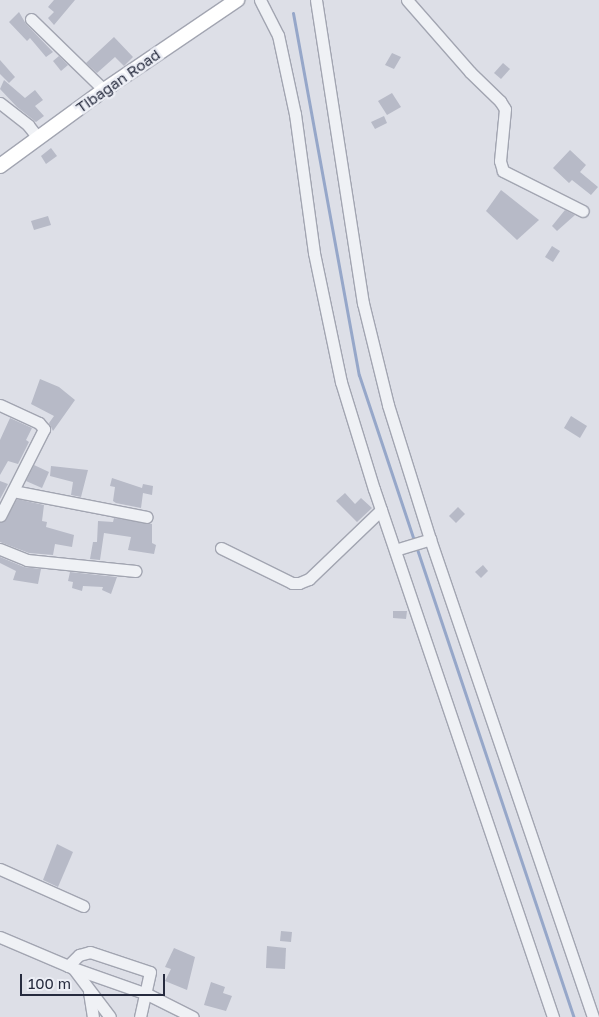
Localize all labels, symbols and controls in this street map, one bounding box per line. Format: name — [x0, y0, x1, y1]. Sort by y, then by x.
street label: Tibagan Road — [73, 45, 163, 117]
scale bar — [22, 964, 168, 996]
text: 100 m — [28, 974, 71, 992]

